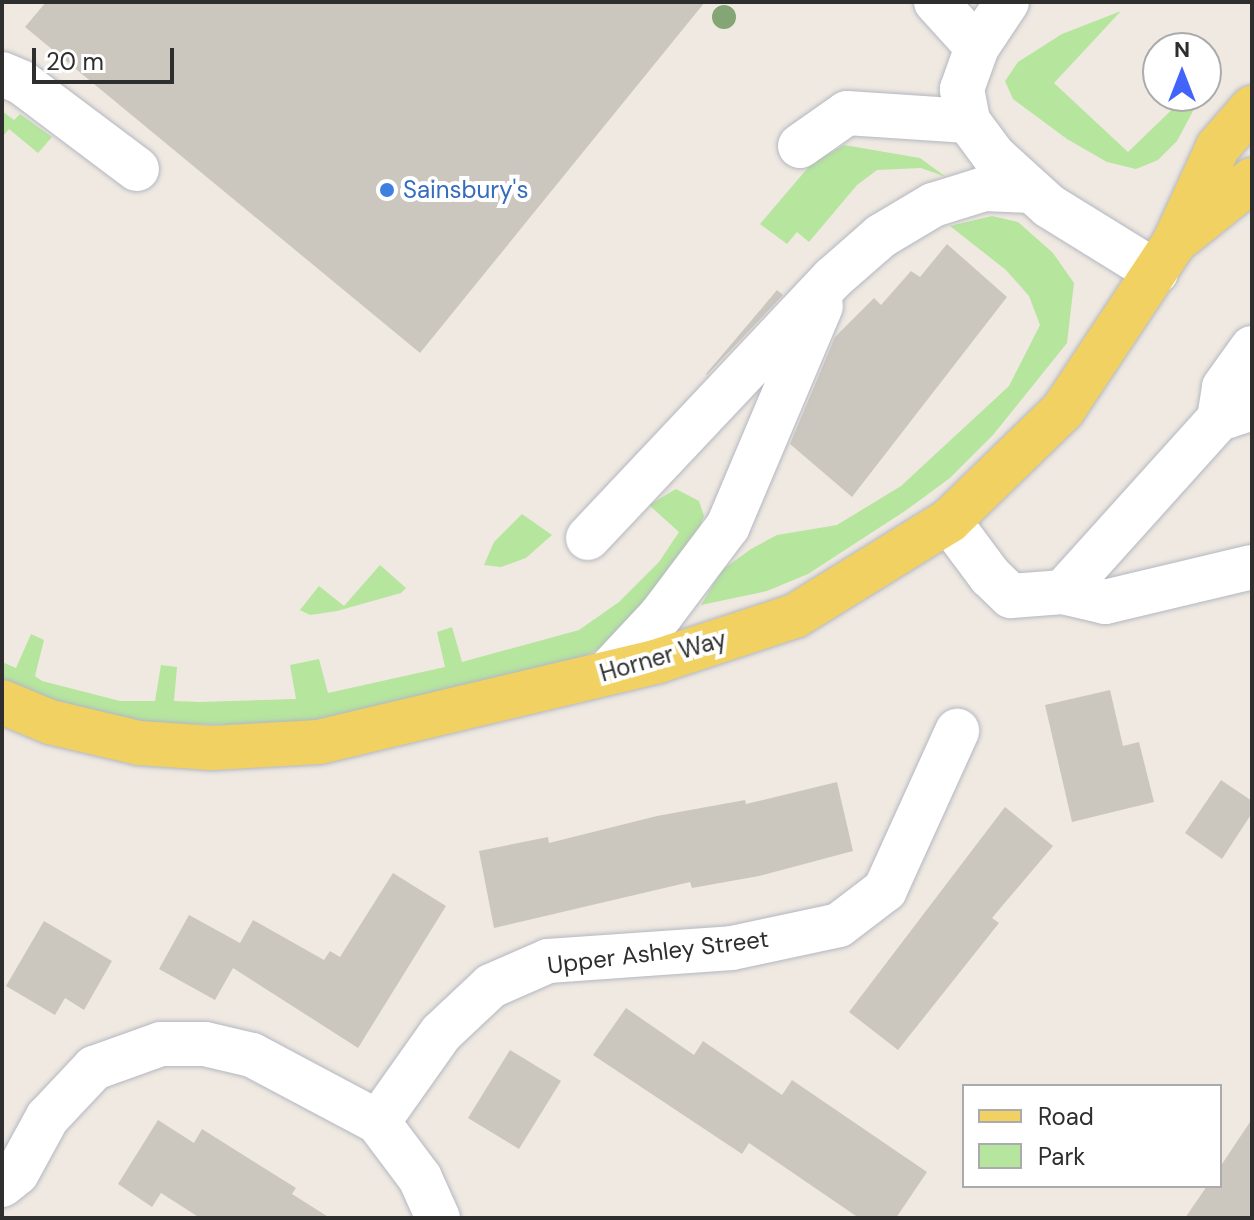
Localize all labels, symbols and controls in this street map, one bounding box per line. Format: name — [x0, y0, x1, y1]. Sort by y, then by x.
scale bar — [36, 32, 178, 82]
north arrow — [1142, 32, 1222, 112]
text: N — [1174, 35, 1190, 64]
text: 20 m — [46, 46, 104, 77]
place label: Sainsbury's — [403, 176, 528, 204]
marker: Sainsbury's — [378, 181, 396, 199]
street label: Horner Way — [596, 624, 730, 688]
street label: Upper Ashley Street — [546, 924, 770, 980]
legend — [962, 1084, 1222, 1188]
text: Road — [1038, 1101, 1094, 1132]
text: Park — [1038, 1141, 1085, 1172]

